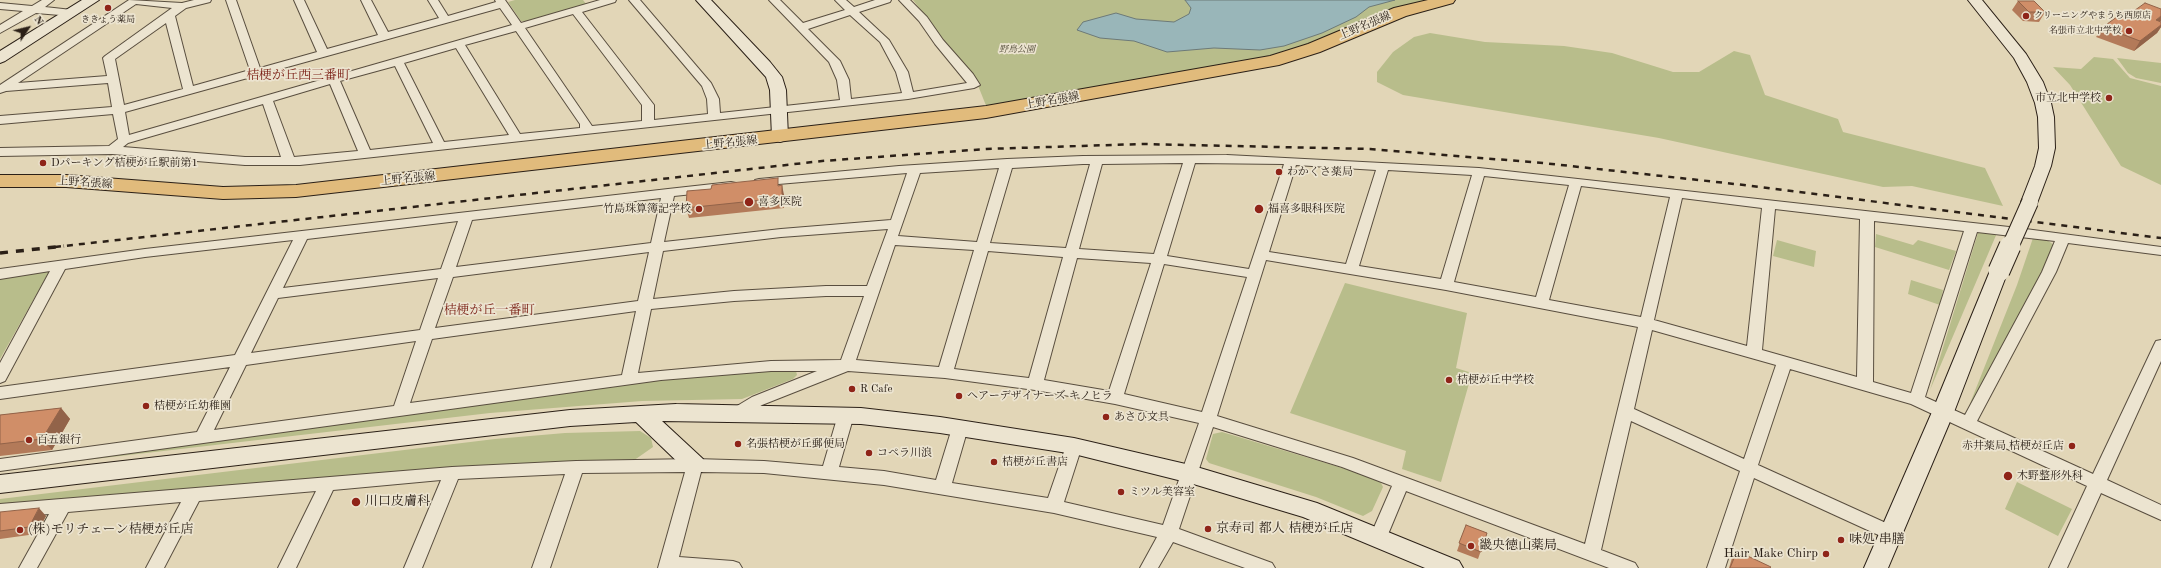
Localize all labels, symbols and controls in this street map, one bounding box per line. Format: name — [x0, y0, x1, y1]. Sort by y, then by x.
marker: ききょう薬局 — [103, 3, 113, 13]
north arrow — [8, 8, 48, 48]
street label: 上野名張線 — [1337, 9, 1393, 43]
marker: クリーニングやまうち西原店 — [2021, 11, 2031, 21]
place label: クリーニングやまうち西原店 — [2034, 11, 2151, 21]
text: N — [31, 14, 45, 27]
place label: ききょう薬局 — [81, 15, 135, 25]
place label: 名張市立北中学校 — [2049, 26, 2121, 36]
marker: 名張市立北中学校 — [2124, 26, 2134, 36]
park label: 野鳥公園 — [999, 45, 1035, 55]
district label: 桔梗が丘西三番町 — [246, 68, 350, 84]
street label: 上野名張線 — [1024, 90, 1080, 112]
place label: 市立北中学校 — [2035, 91, 2101, 105]
marker: 市立北中学校 — [2104, 93, 2114, 103]
street label: 上野名張線 — [702, 134, 758, 152]
place label: Dパーキング桔梗が丘駅前第1 — [51, 156, 198, 170]
marker: Dパーキング桔梗が丘駅前第1 — [38, 158, 48, 168]
place label: わかくさ薬局 — [1287, 165, 1353, 179]
marker: わかくさ薬局 — [1274, 167, 1284, 177]
street label: 上野名張線 — [380, 170, 436, 188]
street label: 上野名張線 — [57, 174, 113, 192]
place label: 喜多医院 — [758, 195, 802, 209]
marker: 喜多医院 — [743, 196, 755, 208]
place label: 竹島珠算簿記学校 — [603, 202, 691, 216]
place label: 福喜多眼科医院 — [1268, 202, 1345, 216]
marker: 福喜多眼科医院 — [1253, 203, 1265, 215]
marker: 竹島珠算簿記学校 — [694, 204, 704, 214]
district label: 桔梗が丘一番町 — [444, 303, 534, 319]
place label: 桔梗が丘中学校 — [1457, 373, 1534, 387]
marker: 桔梗が丘中学校 — [1444, 375, 1454, 385]
place label: R Cafe — [860, 382, 892, 396]
marker: R Cafe — [847, 384, 857, 394]
place label: ヘアーデザイナーズ キノヒラ — [967, 389, 1113, 403]
marker: ヘアーデザイナーズ キノヒラ — [954, 391, 964, 401]
place label: 桔梗が丘幼稚園 — [154, 399, 231, 413]
marker: 桔梗が丘幼稚園 — [141, 401, 151, 411]
place label: あさひ文具 — [1114, 410, 1169, 424]
marker: あさひ文具 — [1101, 412, 1111, 422]
place label: 百五銀行 — [37, 433, 81, 447]
marker: 百五銀行 — [24, 435, 34, 445]
place label: 名張桔梗が丘郵便局 — [746, 437, 845, 451]
marker: 名張桔梗が丘郵便局 — [733, 439, 743, 449]
place label: 赤井薬局 桔梗が丘店 — [1962, 439, 2064, 453]
marker: 赤井薬局 桔梗が丘店 — [2067, 441, 2077, 451]
place label: コペラ川浪 — [877, 446, 932, 460]
marker: コペラ川浪 — [864, 448, 874, 458]
place label: 桔梗が丘書店 — [1002, 455, 1068, 469]
marker: 桔梗が丘書店 — [989, 457, 999, 467]
place label: 木野整形外科 — [2017, 469, 2083, 483]
marker: 木野整形外科 — [2002, 470, 2014, 482]
place label: ミツル美容室 — [1129, 485, 1195, 499]
marker: ミツル美容室 — [1116, 487, 1126, 497]
place label: 川口皮膚科 — [365, 494, 430, 510]
marker: 川口皮膚科 — [350, 496, 362, 508]
place label: 京寿司 都人 桔梗が丘店 — [1216, 521, 1353, 537]
place label: (株)モリチェーン桔梗が丘店 — [28, 522, 194, 538]
marker: 京寿司 都人 桔梗が丘店 — [1203, 524, 1213, 534]
marker: (株)モリチェーン桔梗が丘店 — [15, 525, 25, 535]
place label: 味処 串膳 — [1849, 532, 1905, 548]
marker: 味処 串膳 — [1836, 535, 1846, 545]
place label: 畿央徳山薬局 — [1479, 538, 1557, 554]
marker: 畿央徳山薬局 — [1466, 541, 1476, 551]
place label: Hair Make Chirp — [1724, 546, 1818, 562]
marker: Hair Make Chirp — [1821, 549, 1831, 559]

